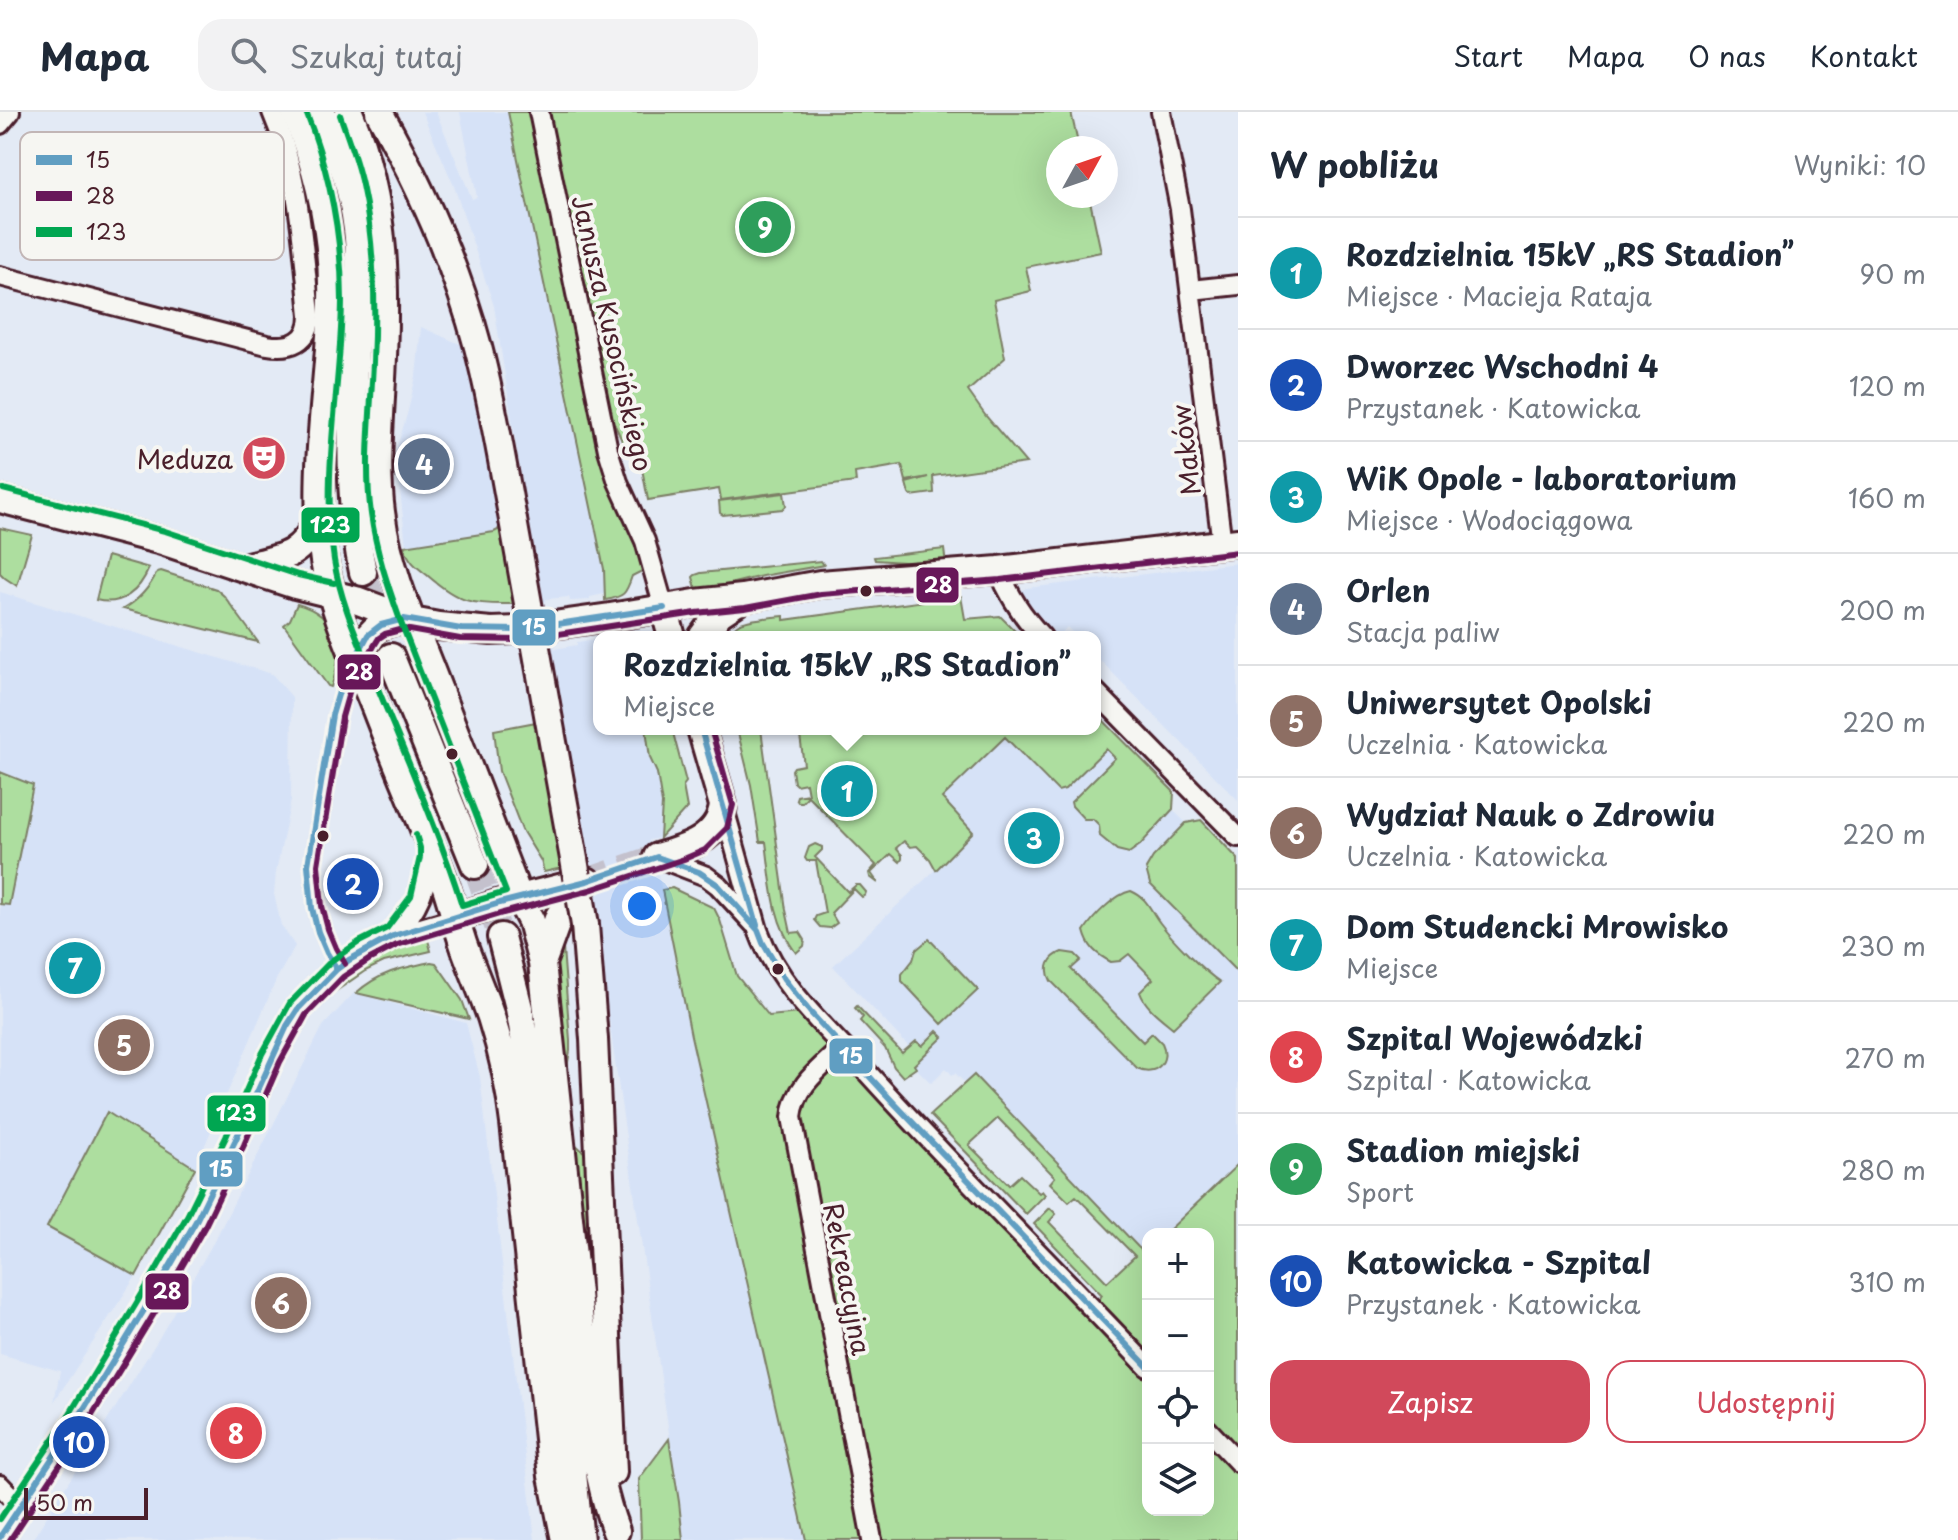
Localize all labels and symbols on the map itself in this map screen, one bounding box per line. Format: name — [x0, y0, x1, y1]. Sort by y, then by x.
legend — [20, 132, 284, 260]
north arrow — [1046, 136, 1118, 208]
text: 15 — [86, 142, 110, 175]
text: 28 — [86, 178, 115, 211]
street label: Janusza Kusocińskiego — [562, 191, 664, 475]
pin: 9 — [739, 197, 791, 257]
text: 123 — [86, 214, 126, 247]
street label: Maków — [1160, 402, 1210, 498]
theatre icon: Meduza — [240, 434, 288, 482]
pin: 4 — [398, 434, 450, 494]
place label: Meduza — [137, 439, 234, 478]
line badge: 123 — [300, 506, 361, 544]
text: 123 — [310, 507, 350, 540]
line badge: 28 — [915, 566, 960, 604]
text: 28 — [923, 567, 953, 600]
unlabelled marker — [858, 583, 874, 599]
line badge: 15 — [511, 608, 557, 647]
text: 15 — [522, 609, 546, 642]
line badge: 28 — [336, 653, 382, 691]
text: 28 — [344, 654, 374, 687]
unlabelled marker — [444, 746, 460, 762]
pin: 1 — [821, 761, 873, 821]
pin: 3 — [1008, 808, 1060, 868]
unlabelled marker — [315, 828, 331, 844]
pin: 2 — [327, 854, 379, 914]
your location — [622, 886, 662, 926]
pin: 7 — [49, 938, 101, 998]
unlabelled marker — [770, 961, 786, 977]
pin: 5 — [98, 1015, 150, 1075]
line badge: 15 — [828, 1037, 874, 1075]
text: 15 — [839, 1038, 863, 1071]
line badge: 123 — [206, 1094, 267, 1133]
text: 123 — [216, 1095, 256, 1128]
line badge: 15 — [198, 1150, 244, 1188]
text: 15 — [209, 1151, 233, 1184]
street label: Rekreacyjna — [814, 1200, 882, 1359]
line badge: 28 — [144, 1272, 190, 1311]
text: 28 — [152, 1273, 182, 1306]
pin: 6 — [255, 1273, 307, 1333]
pin: 8 — [210, 1403, 262, 1463]
pin: 10 — [53, 1412, 105, 1472]
scale bar — [24, 1484, 148, 1520]

